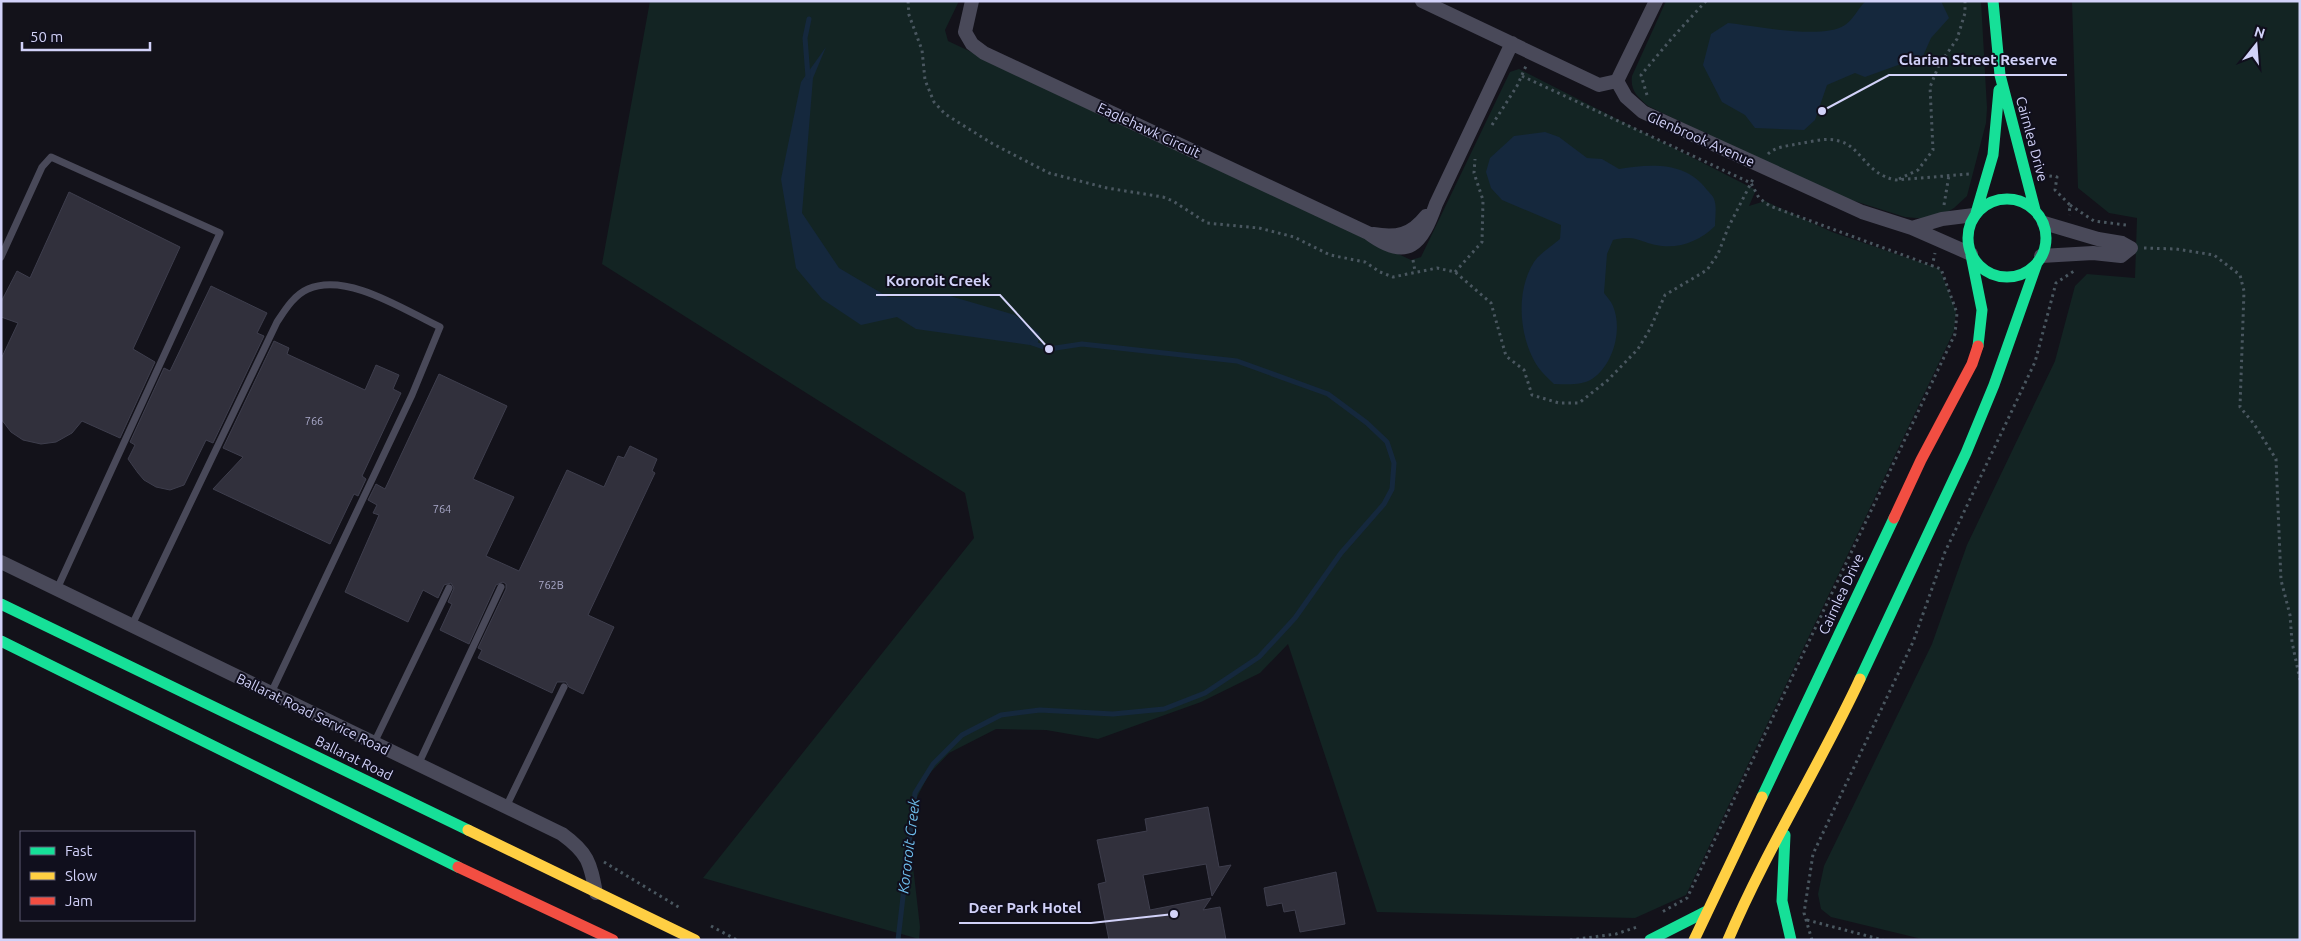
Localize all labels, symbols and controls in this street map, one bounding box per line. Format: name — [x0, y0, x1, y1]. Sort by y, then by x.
scale bar — [22, 20, 150, 52]
north arrow — [2231, 20, 2281, 70]
text: N — [2252, 23, 2267, 42]
text: 50 m — [30, 28, 63, 45]
callout: Clarian Street Reserve — [1889, 45, 2067, 75]
text: Clarian Street Reserve — [1899, 51, 2057, 68]
street label: Cairnlea Drive — [2013, 95, 2051, 183]
street label: Eaglehawk Circuit — [1095, 99, 1203, 161]
street label: Glenbrook Avenue — [1645, 108, 1757, 170]
callout: Kororoit Creek — [876, 265, 1000, 295]
text: Kororoit Creek — [886, 272, 991, 289]
house number: 766 — [305, 415, 323, 427]
house number: 764 — [433, 503, 451, 515]
street label: Cairnlea Drive — [1815, 551, 1867, 637]
house number: 762B — [538, 579, 564, 591]
street label: Ballarat Road Service Road — [234, 670, 392, 758]
street label: Ballarat Road — [313, 732, 395, 784]
water label: Kororoit Creek — [894, 797, 923, 894]
legend — [20, 831, 195, 921]
text: Fast — [65, 842, 93, 859]
text: Slow — [65, 867, 98, 884]
text: Jam — [65, 892, 93, 909]
callout: Deer Park Hotel — [959, 893, 1091, 923]
text: Deer Park Hotel — [969, 899, 1082, 916]

